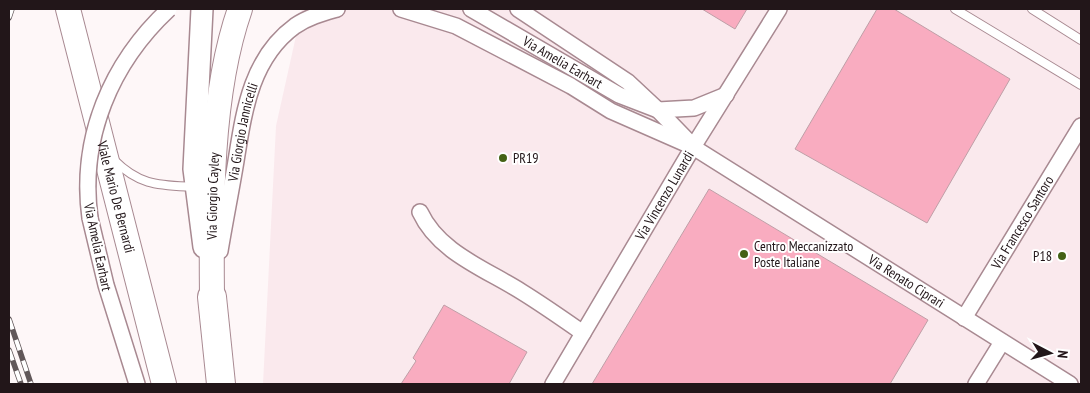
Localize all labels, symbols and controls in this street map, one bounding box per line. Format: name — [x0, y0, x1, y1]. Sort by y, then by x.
street label: Via Amelia Earhart — [519, 31, 606, 93]
street label: Via Giorgio Jannicelli — [223, 80, 262, 184]
street label: Viale Mario De Bernardi — [93, 138, 139, 255]
street label: Via Vincenzo Lunardi — [631, 148, 698, 244]
place label: PR19 — [513, 149, 539, 167]
street label: Via Giorgio Cayley — [203, 151, 223, 241]
marker: PR19 — [497, 152, 509, 164]
street label: Via Francesco Santoro — [986, 172, 1058, 273]
street label: Via Amelia Earhart — [80, 200, 116, 293]
place label: Centro Meccanizzato Poste Italiane — [754, 237, 853, 271]
place label: P18 — [1033, 247, 1052, 265]
marker: Centro Meccanizzato Poste Italiane — [738, 248, 750, 260]
street label: Via Renato Ciprari — [864, 250, 948, 312]
marker: P18 — [1056, 250, 1068, 262]
north arrow — [1025, 328, 1075, 378]
text: N — [1054, 350, 1072, 359]

